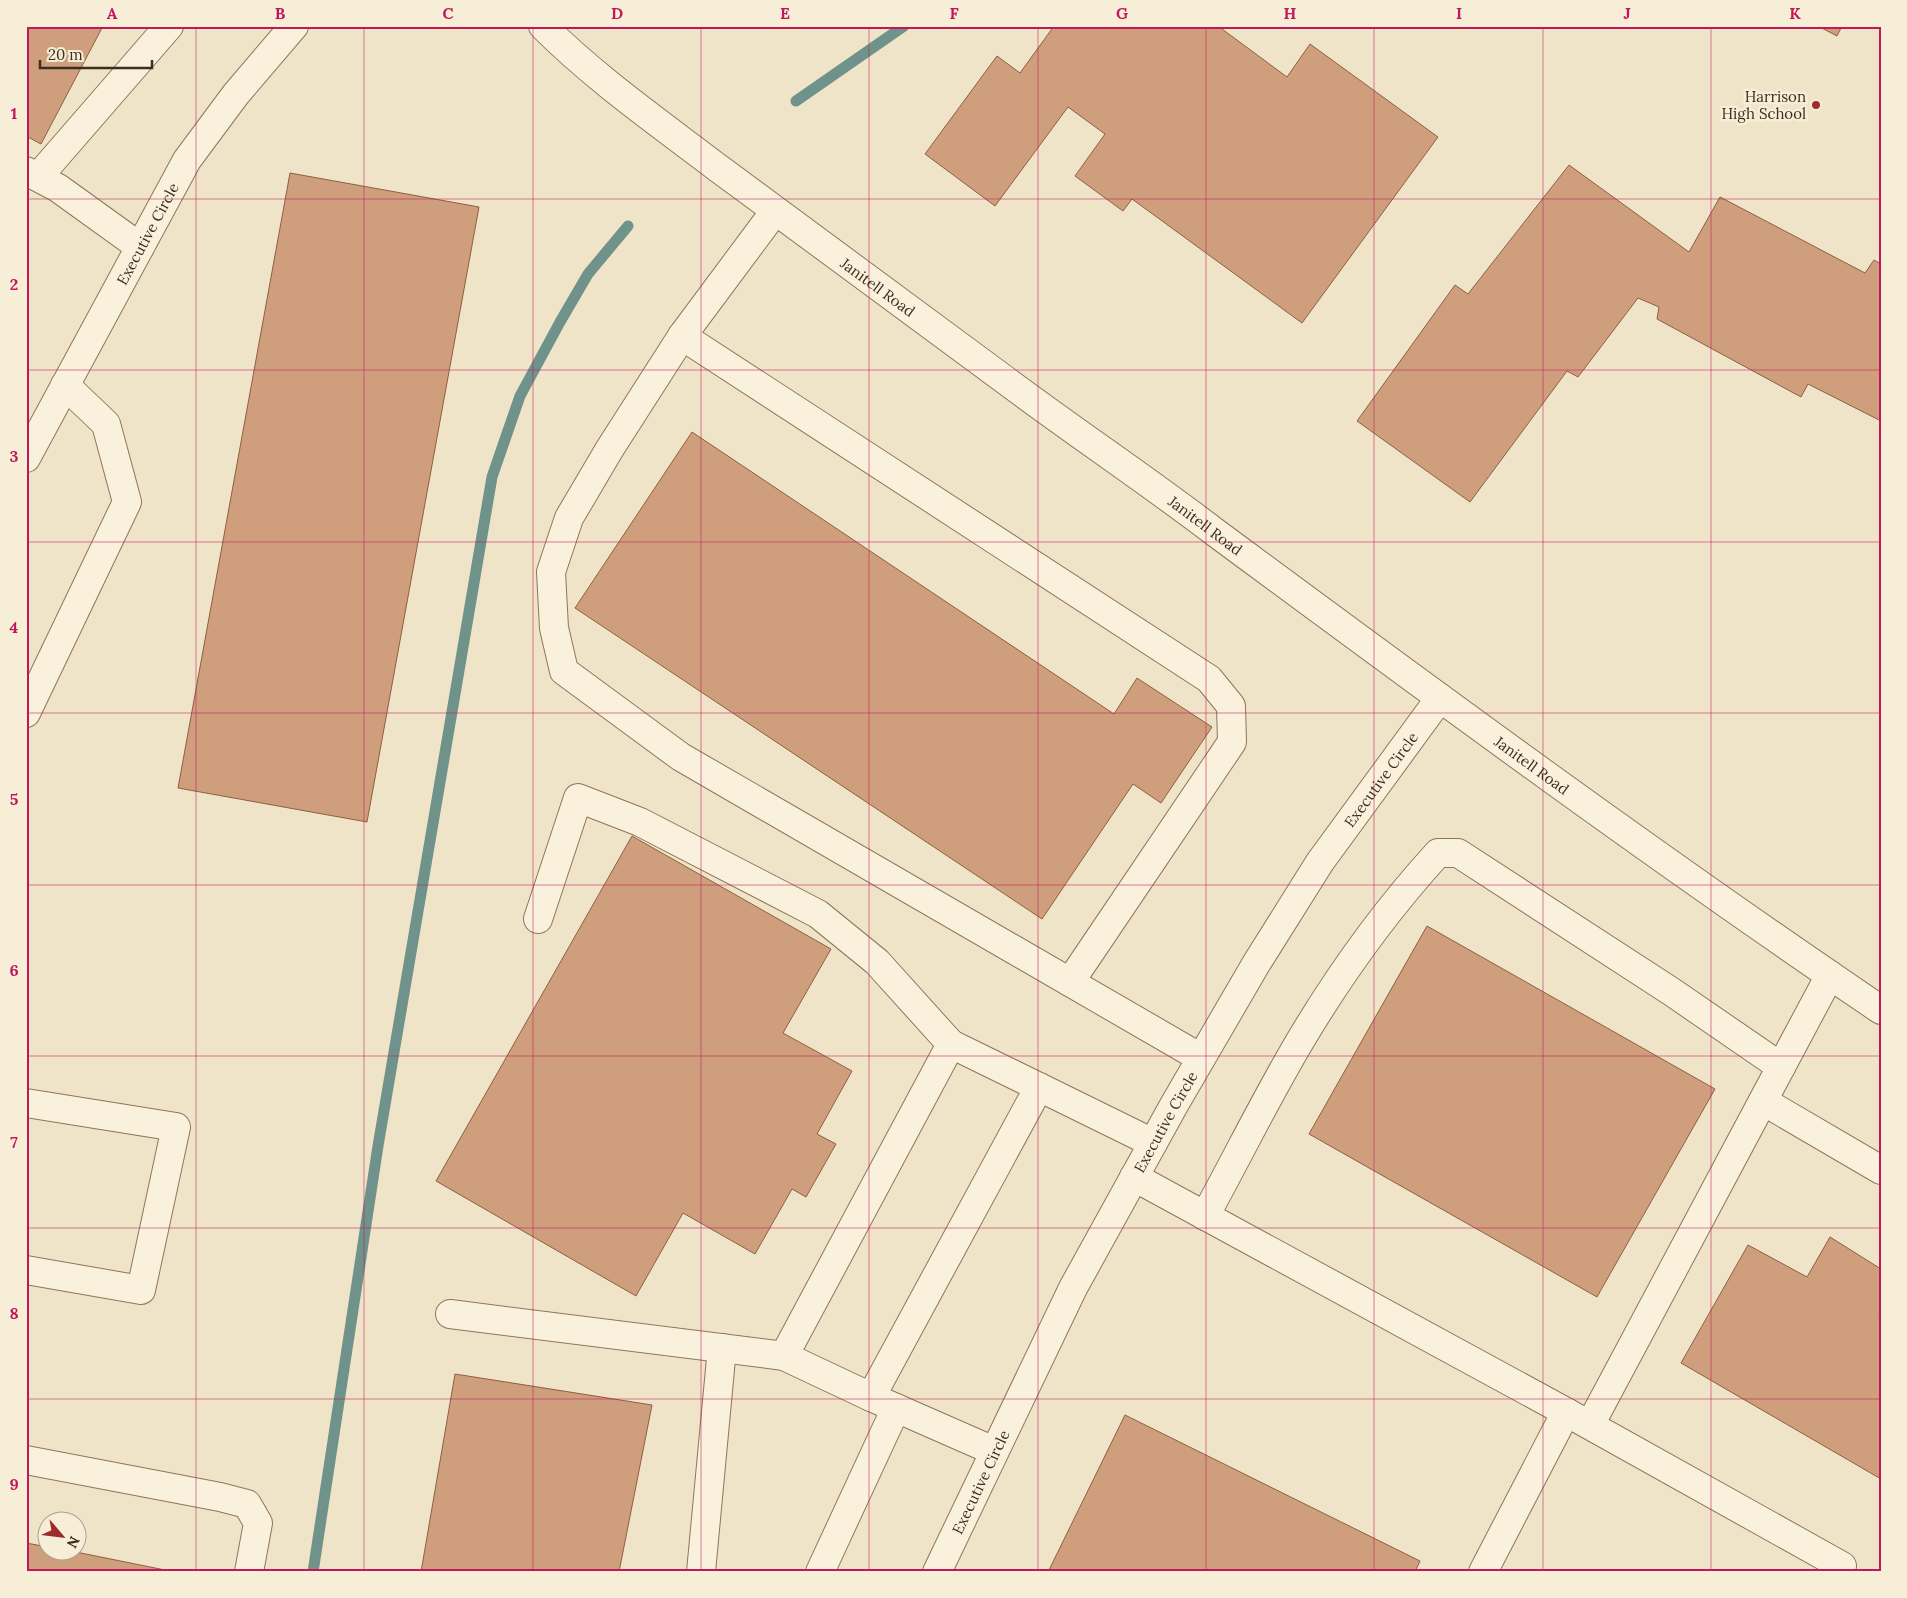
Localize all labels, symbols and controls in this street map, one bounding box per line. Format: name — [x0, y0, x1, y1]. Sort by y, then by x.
text: A — [107, 3, 118, 23]
text: B — [275, 3, 286, 23]
text: C — [442, 3, 454, 23]
text: D — [611, 3, 623, 23]
text: E — [780, 3, 790, 23]
text: F — [949, 3, 959, 23]
text: G — [1116, 3, 1128, 23]
text: H — [1284, 3, 1297, 23]
text: I — [1456, 3, 1462, 23]
text: J — [1623, 3, 1631, 23]
text: K — [1789, 3, 1801, 23]
scale bar — [40, 38, 152, 70]
text: 20 m — [48, 45, 83, 64]
place label: Harrison High School — [1722, 87, 1806, 123]
marker: Harrison High School — [1810, 99, 1822, 111]
text: 1 — [11, 103, 17, 123]
street label: Executive Circle — [112, 179, 182, 288]
street label: Janitell Road — [836, 253, 919, 321]
text: 2 — [10, 274, 18, 294]
text: 3 — [10, 446, 19, 466]
street label: Janitell Road — [1164, 491, 1246, 559]
text: 4 — [10, 617, 19, 637]
street label: Executive Circle — [1339, 728, 1422, 831]
street label: Janitell Road — [1490, 731, 1573, 798]
text: 5 — [10, 789, 19, 809]
text: 6 — [9, 960, 19, 980]
street label: Executive Circle — [1129, 1068, 1201, 1176]
text: 7 — [10, 1132, 18, 1152]
text: 8 — [9, 1303, 19, 1323]
street label: Executive Circle — [947, 1427, 1013, 1537]
text: 9 — [9, 1474, 19, 1494]
north arrow — [38, 1510, 88, 1560]
text: N — [63, 1533, 84, 1551]

